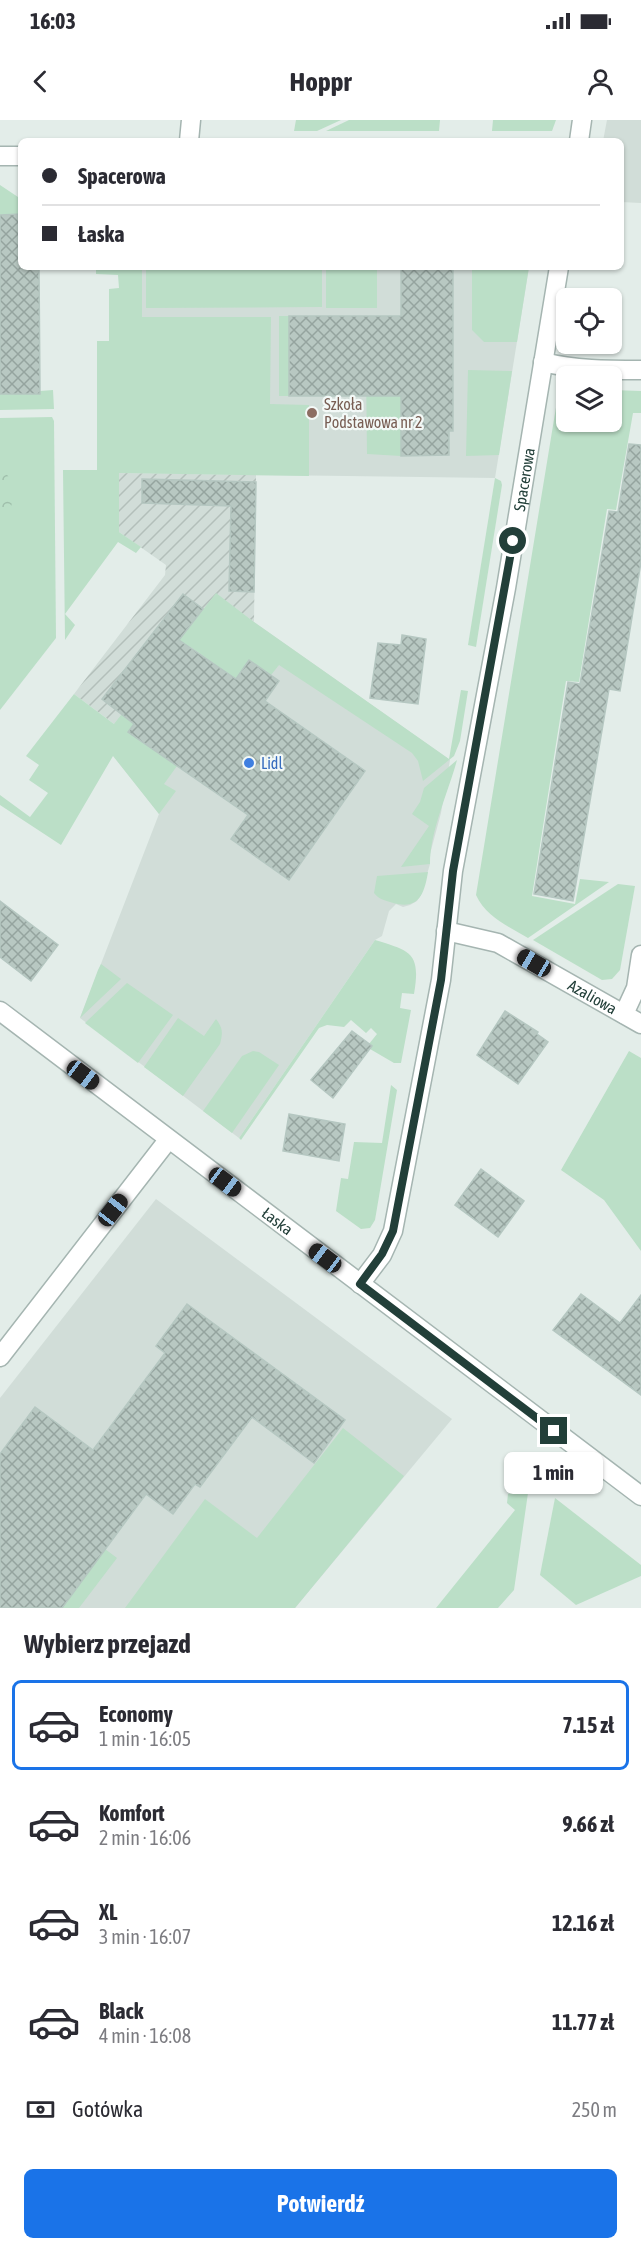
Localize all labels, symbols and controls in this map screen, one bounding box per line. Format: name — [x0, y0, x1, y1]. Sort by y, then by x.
text: 16:03 — [30, 8, 76, 34]
icon: back — [24, 65, 57, 98]
icon: person — [584, 65, 617, 98]
text: Hoppr — [290, 66, 351, 97]
text: Spacerowa — [78, 163, 166, 189]
text: Łaska — [78, 221, 124, 247]
map controls — [556, 288, 622, 432]
button: locate — [556, 288, 622, 354]
button: layers — [556, 366, 622, 432]
place label: Szkoła Podstawowa nr 2 — [324, 395, 422, 431]
marker: Szkoła Podstawowa nr 2 — [305, 406, 319, 420]
street label: Spacerowa — [510, 446, 538, 512]
route start — [499, 527, 526, 554]
place label: Lidl — [261, 754, 283, 772]
marker: Lidl — [242, 756, 256, 770]
car — [514, 946, 554, 980]
street label: Azaliowa — [565, 976, 620, 1017]
car — [63, 1057, 103, 1093]
car — [205, 1164, 245, 1200]
car — [95, 1190, 131, 1230]
street label: Łaska — [259, 1204, 296, 1238]
car — [305, 1240, 345, 1276]
route end — [540, 1417, 567, 1444]
callout: 1 min — [504, 1452, 604, 1494]
text: 1 min — [533, 1461, 574, 1484]
text: Wybierz przejazd — [24, 1628, 191, 1659]
icon: car — [27, 1698, 81, 1752]
text: Economy — [99, 1701, 173, 1727]
text: 7.15 zł — [562, 1712, 614, 1738]
text: 1 min · 16:05 — [99, 1727, 191, 1750]
icon: car — [27, 1797, 81, 1851]
text: Komfort — [99, 1800, 165, 1826]
text: 9.66 zł — [562, 1811, 614, 1837]
text: 2 min · 16:06 — [99, 1826, 191, 1849]
icon: car — [27, 1896, 81, 1950]
text: XL — [99, 1899, 117, 1925]
text: 12.16 zł — [552, 1910, 614, 1936]
text: 3 min · 16:07 — [99, 1925, 191, 1948]
icon: car — [27, 1995, 81, 2049]
text: Black — [99, 1998, 143, 2024]
text: 11.77 zł — [552, 2009, 614, 2035]
text: 4 min · 16:08 — [99, 2024, 191, 2047]
icon: cash — [24, 2093, 57, 2126]
text: Gotówka — [72, 2096, 143, 2122]
text: 250 m — [572, 2098, 617, 2121]
button: Potwierdź — [24, 2169, 617, 2238]

